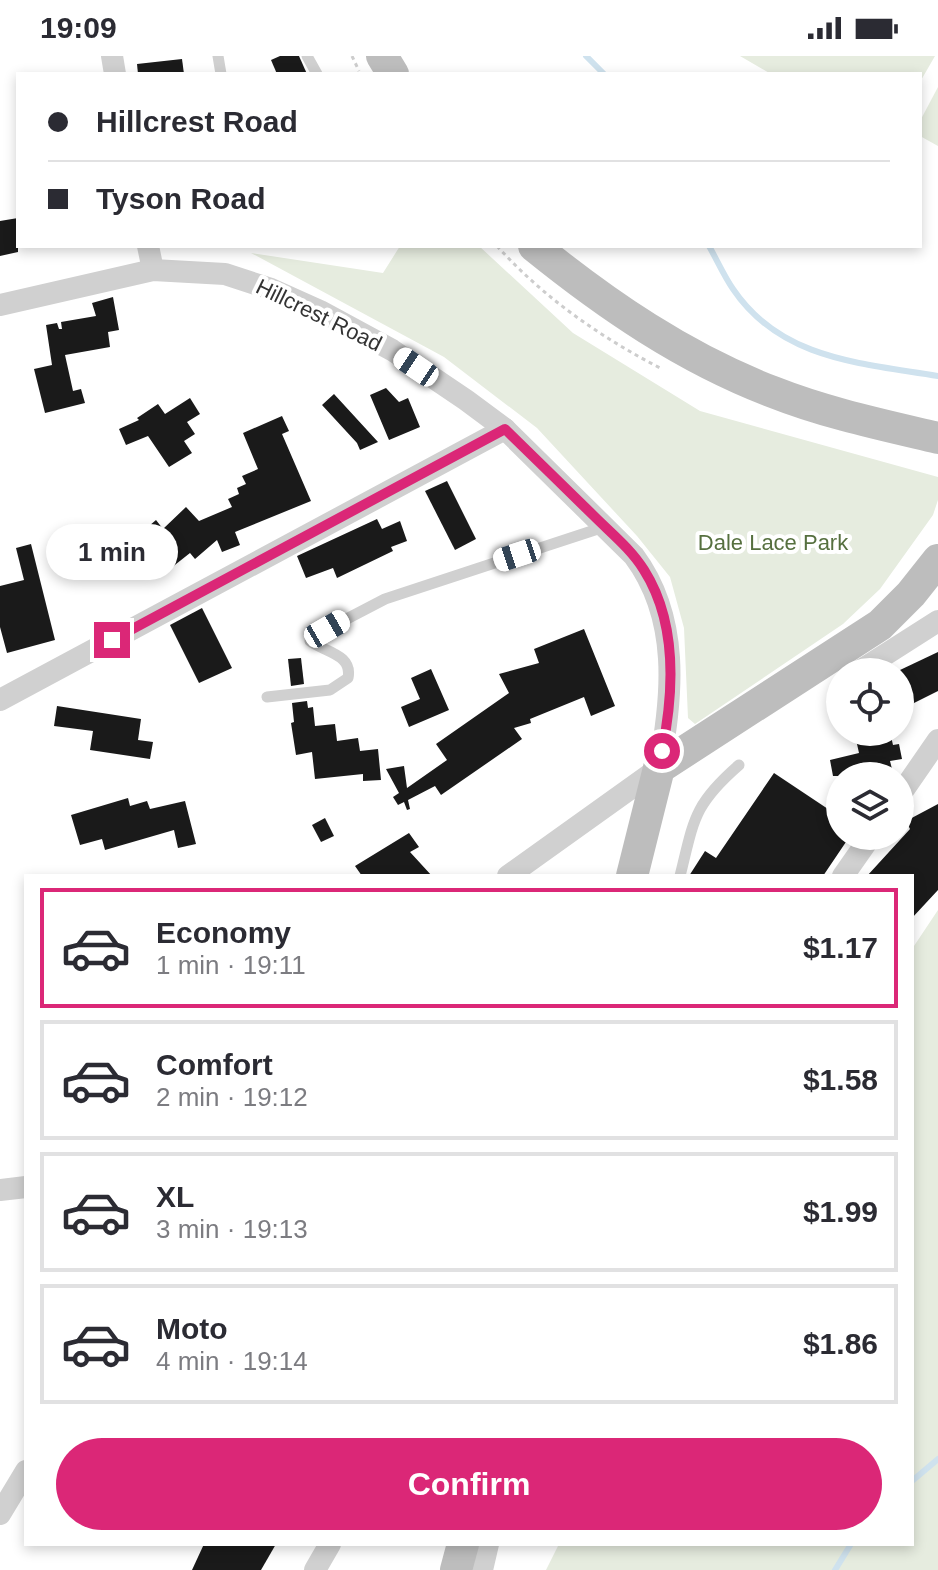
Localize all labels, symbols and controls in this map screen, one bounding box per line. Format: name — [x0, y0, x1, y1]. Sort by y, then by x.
text: 19:09 — [40, 11, 117, 44]
text: Hillcrest Road — [96, 105, 298, 138]
text: Tyson Road — [96, 182, 265, 215]
street label: Hillcrest Road — [252, 274, 386, 356]
car — [389, 344, 443, 390]
callout: 1 min — [46, 524, 178, 580]
park label: Dale Lace Park — [698, 530, 849, 555]
car — [490, 536, 544, 574]
text: 1 min — [78, 537, 146, 567]
car — [300, 607, 354, 651]
route end — [94, 622, 130, 658]
map controls — [826, 658, 914, 850]
button: locate — [826, 658, 914, 746]
route start — [644, 733, 680, 769]
button: layers — [826, 762, 914, 850]
icon: car — [60, 912, 132, 984]
text: Economy — [156, 916, 291, 949]
text: $1.17 — [803, 931, 878, 964]
text: 1 min · 19:11 — [156, 950, 306, 980]
icon: car — [60, 1044, 132, 1116]
text: Comfort — [156, 1048, 273, 1081]
text: $1.58 — [803, 1063, 878, 1096]
text: 2 min · 19:12 — [156, 1082, 308, 1112]
icon: car — [60, 1176, 132, 1248]
text: XL — [156, 1180, 194, 1213]
text: $1.99 — [803, 1195, 878, 1228]
text: 3 min · 19:13 — [156, 1214, 308, 1244]
icon: car — [60, 1308, 132, 1380]
text: Moto — [156, 1312, 228, 1345]
text: $1.86 — [803, 1327, 878, 1360]
text: 4 min · 19:14 — [156, 1346, 308, 1376]
button: Confirm — [56, 1438, 882, 1530]

